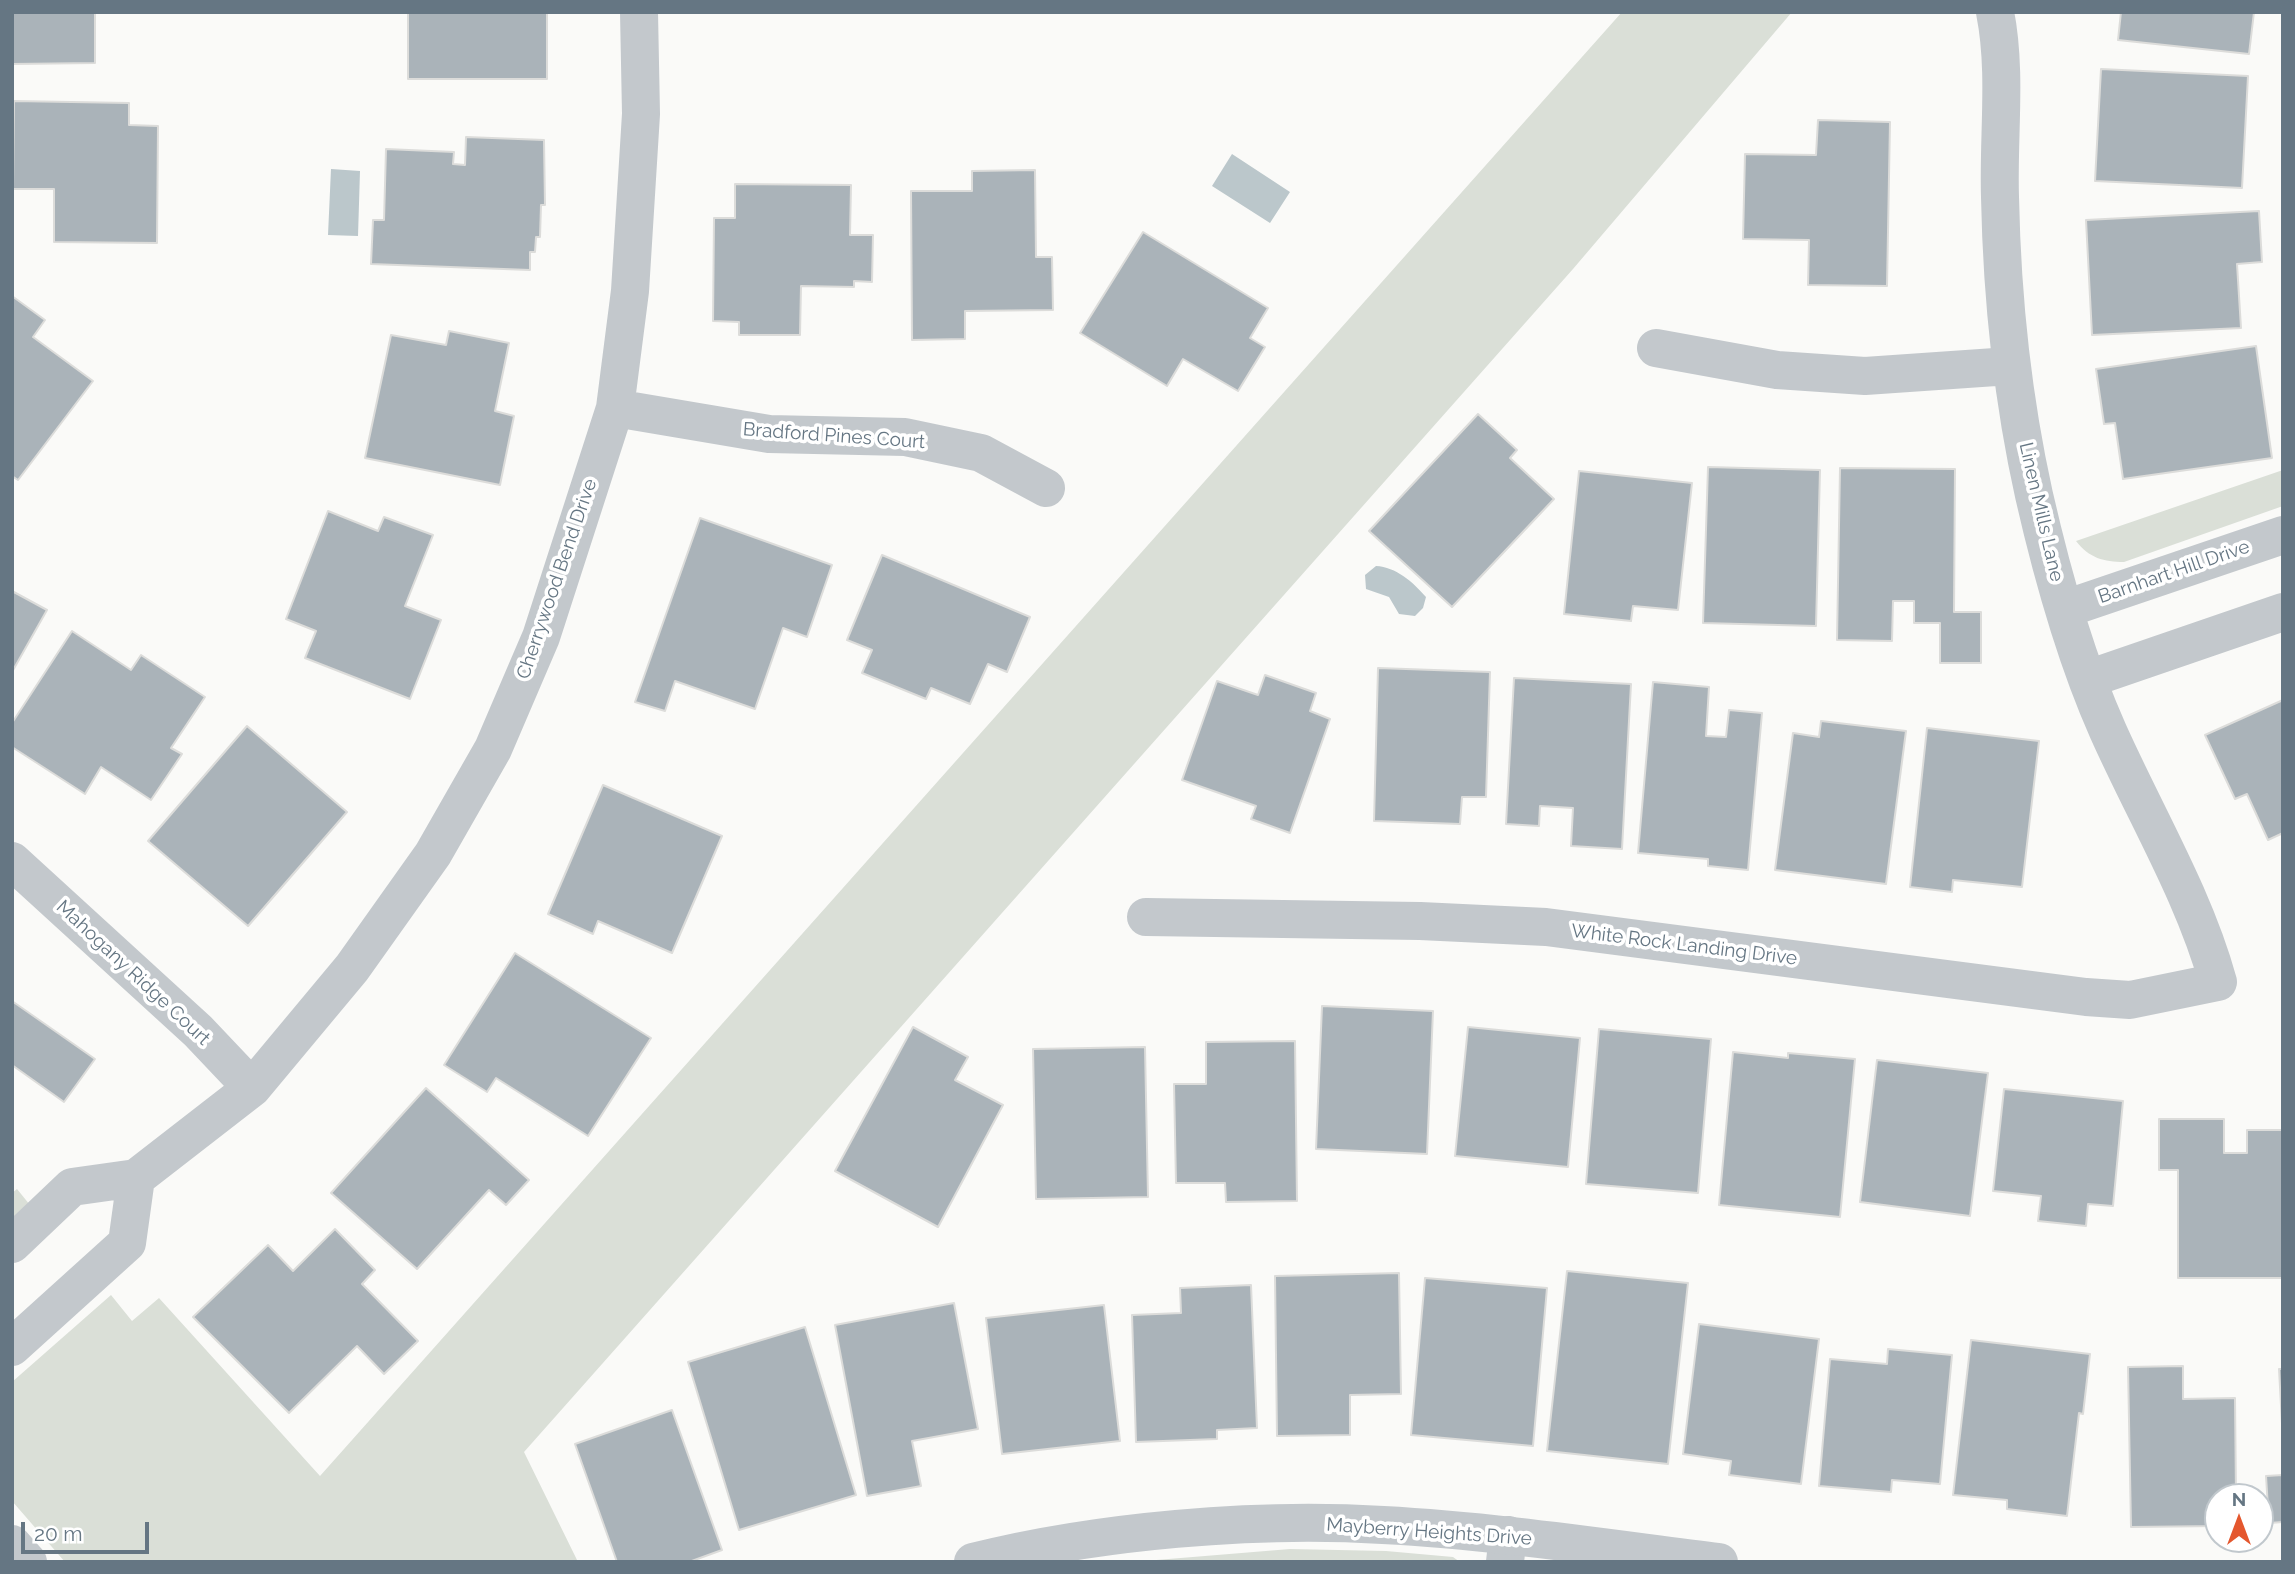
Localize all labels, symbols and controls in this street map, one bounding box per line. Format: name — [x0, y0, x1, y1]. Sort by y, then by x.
street label: Bradford Pines Court — [742, 418, 926, 454]
street label: Linen Mills Lane — [2014, 440, 2068, 584]
street label: Cherrywood Bend Drive — [512, 476, 602, 682]
street label: Barnhart Hill Drive — [2095, 535, 2253, 609]
street label: Mahogany Ridge Court — [51, 896, 215, 1050]
street label: White Rock Landing Drive — [1570, 920, 1798, 970]
north arrow — [2204, 1483, 2274, 1553]
text: N — [2232, 1488, 2246, 1510]
scale bar — [24, 1508, 152, 1552]
street label: Mayberry Heights Drive — [1326, 1513, 1532, 1551]
text: 20 m — [34, 1521, 82, 1546]

